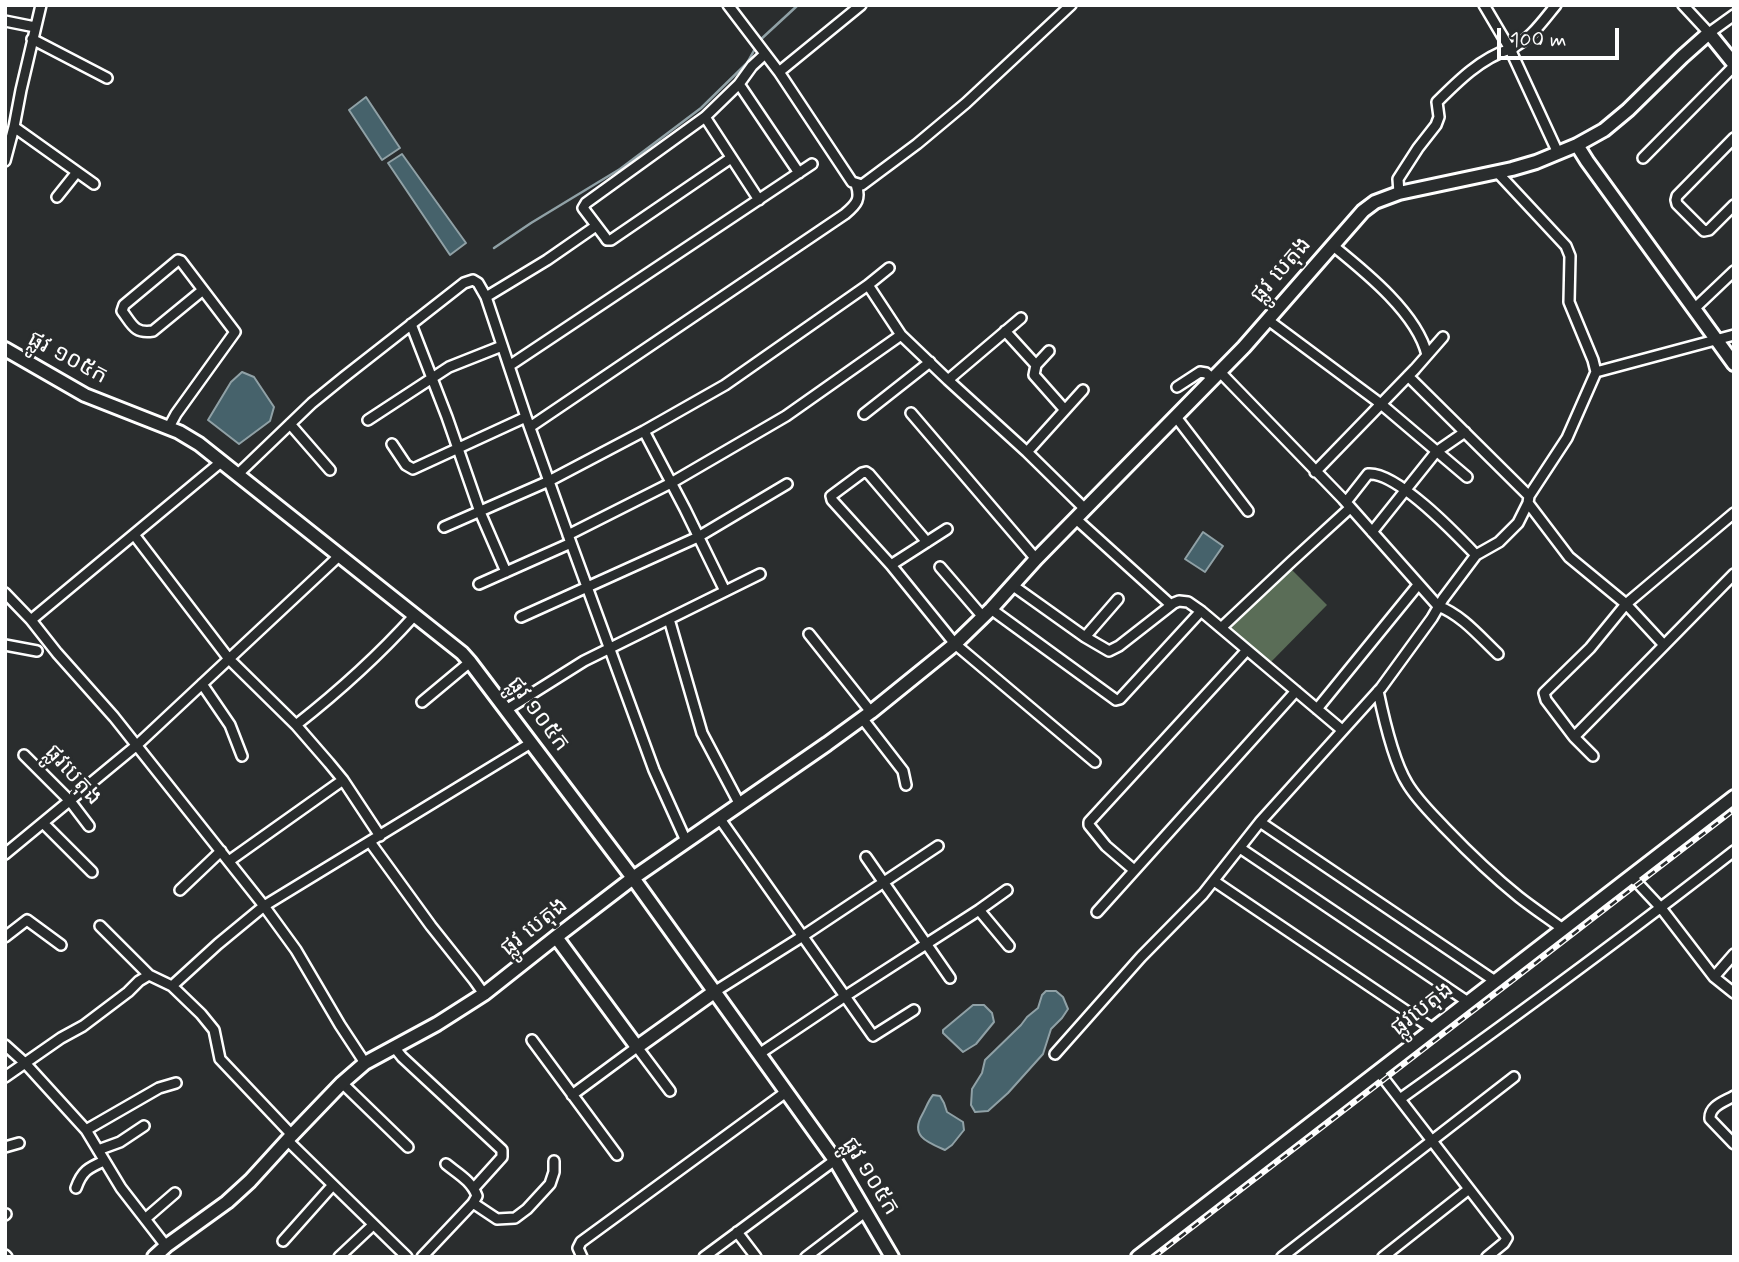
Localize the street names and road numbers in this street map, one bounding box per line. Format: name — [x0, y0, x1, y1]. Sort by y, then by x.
street label: ផ្លូវ បេតុង — [1246, 232, 1318, 310]
street label: ផ្លូវ ១០៥ក — [22, 326, 112, 392]
street label: ផ្លូវ ១០៥ក — [500, 672, 574, 758]
street label: ផ្លូវបេតុង — [37, 740, 107, 812]
street label: ផ្លូវ បេតុង — [496, 892, 574, 964]
street label: ផ្លូវបេតុង — [1386, 977, 1460, 1043]
street label: ផ្លូវ ១០៥ក — [834, 1133, 904, 1221]

